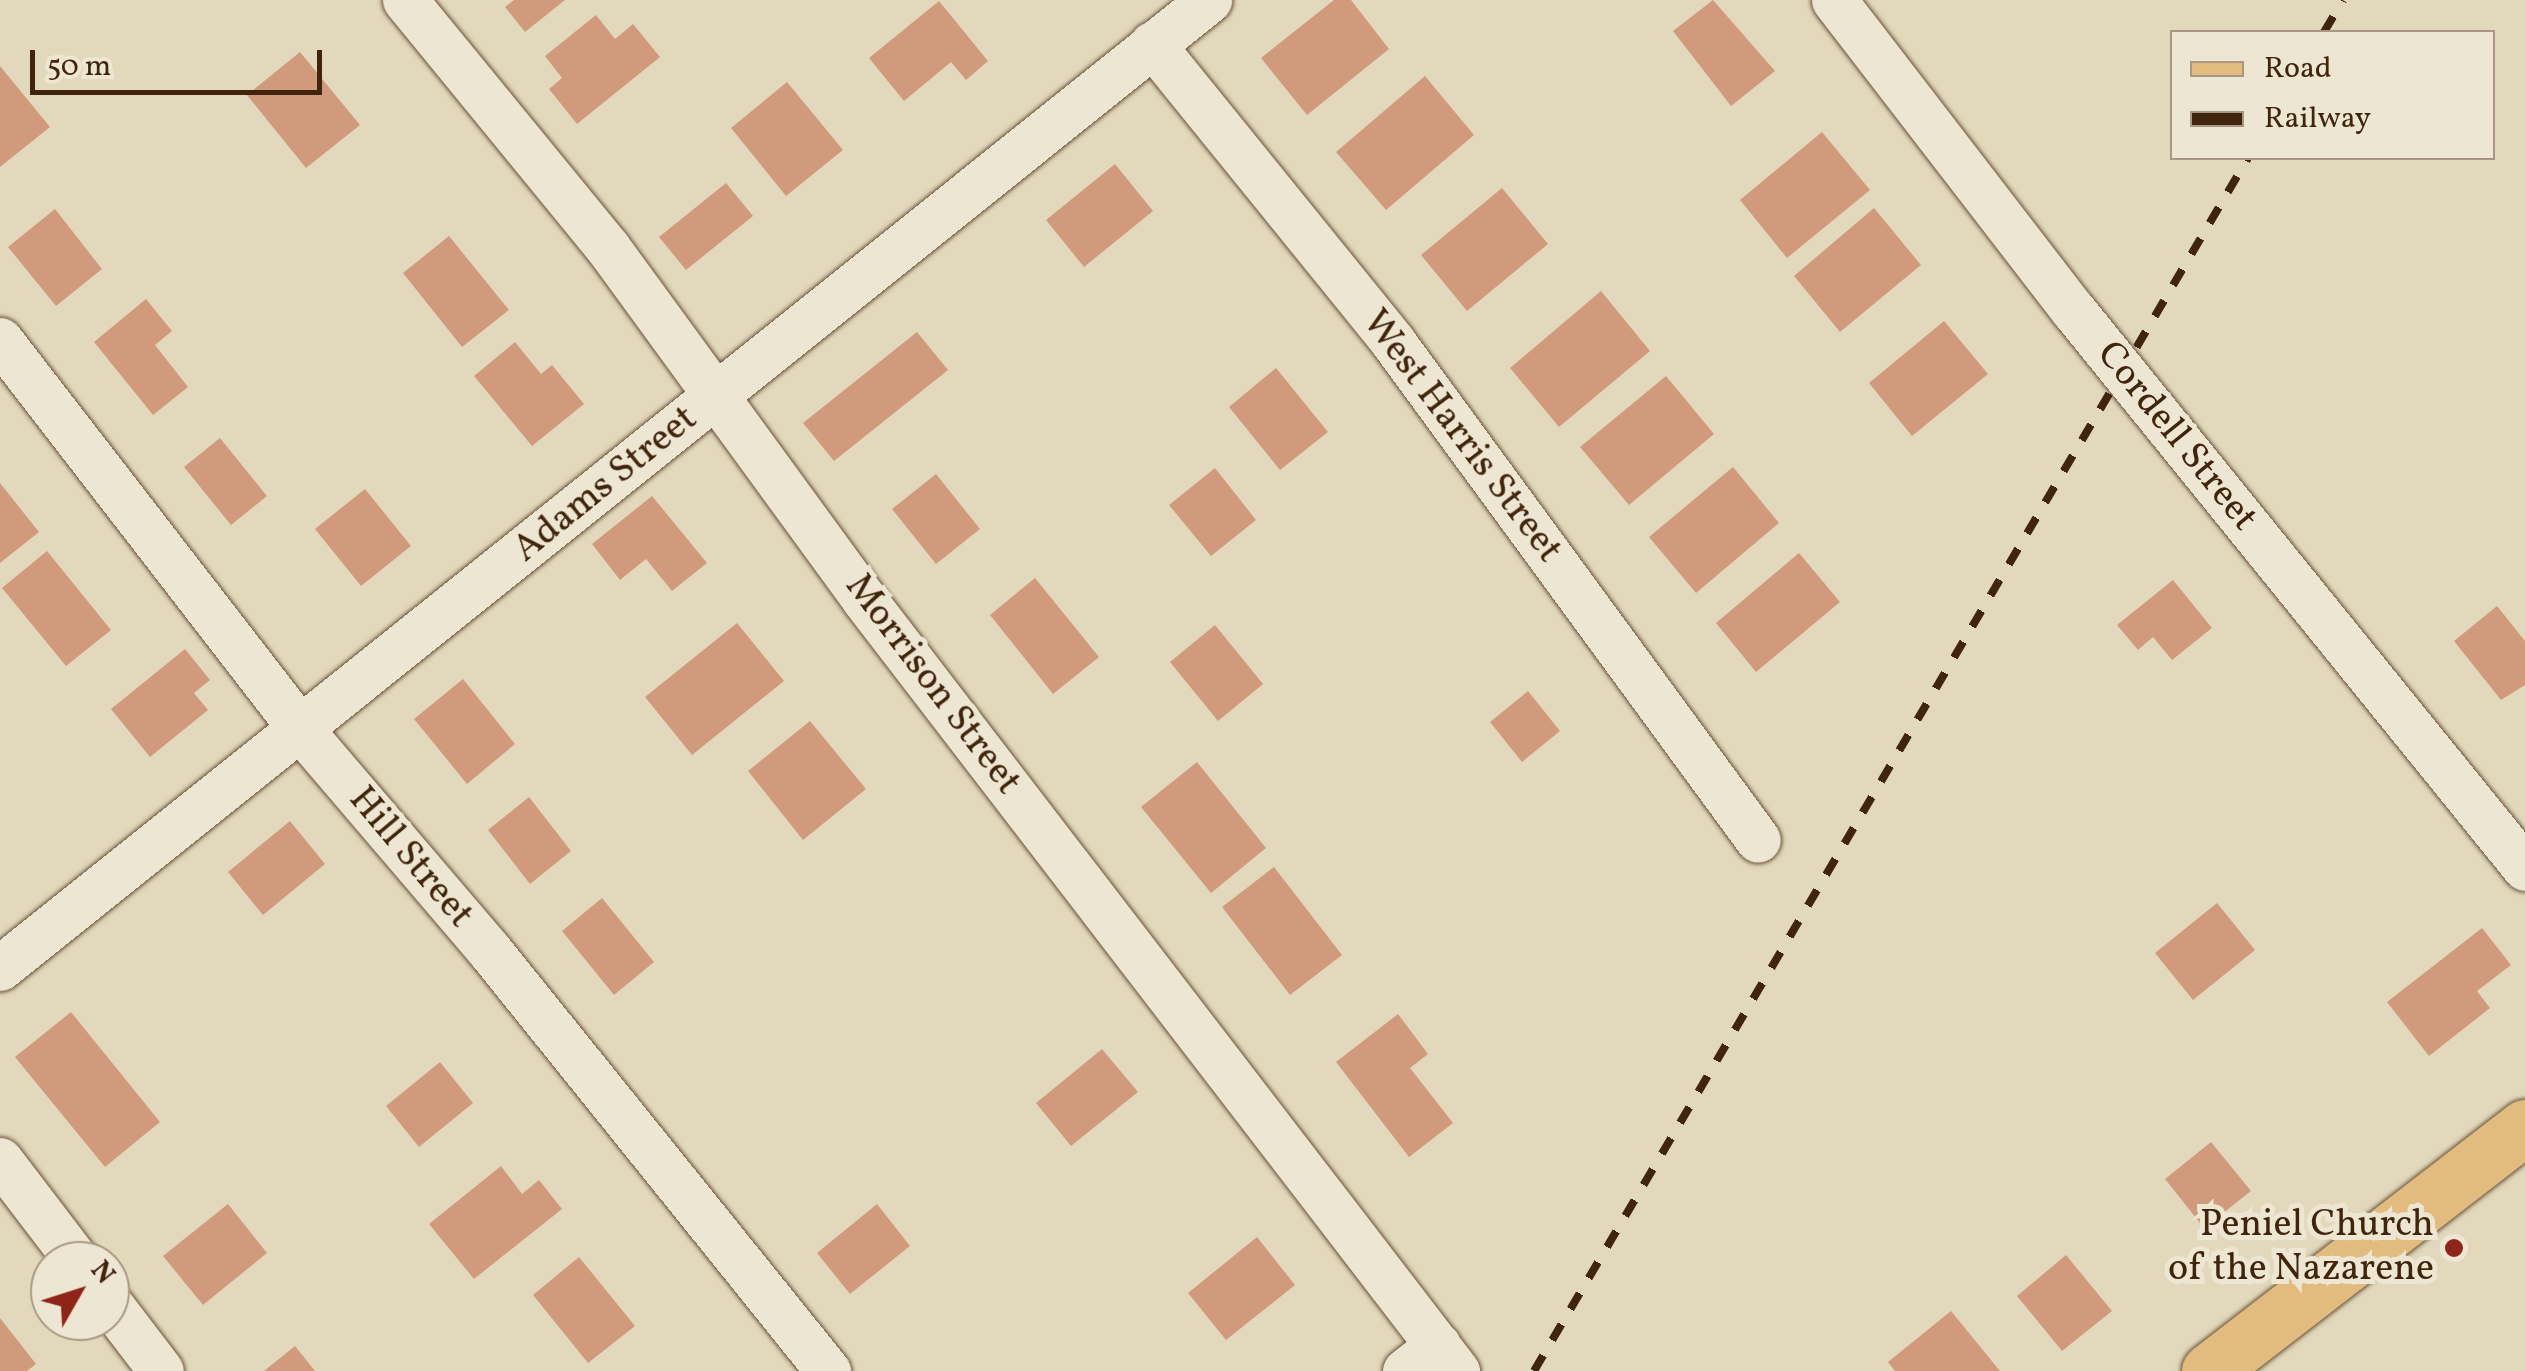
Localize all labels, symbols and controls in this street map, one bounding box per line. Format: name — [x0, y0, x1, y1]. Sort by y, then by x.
scale bar — [35, 30, 328, 92]
legend — [2170, 30, 2495, 160]
text: 50 m — [47, 46, 111, 88]
text: Road — [2264, 48, 2332, 90]
text: Railway — [2264, 98, 2371, 140]
street label: West Harris Street — [1351, 302, 1571, 572]
street label: Cordell Street — [2086, 333, 2266, 541]
street label: Adams Street — [505, 397, 707, 573]
street label: Morrison Street — [834, 566, 1030, 804]
street label: Hill Street — [338, 778, 482, 938]
place label: Peniel Church of the Nazarene — [2172, 1203, 2434, 1292]
marker: Peniel Church of the Nazarene — [2443, 1237, 2465, 1259]
north arrow — [30, 1241, 130, 1341]
text: N — [81, 1253, 124, 1293]

